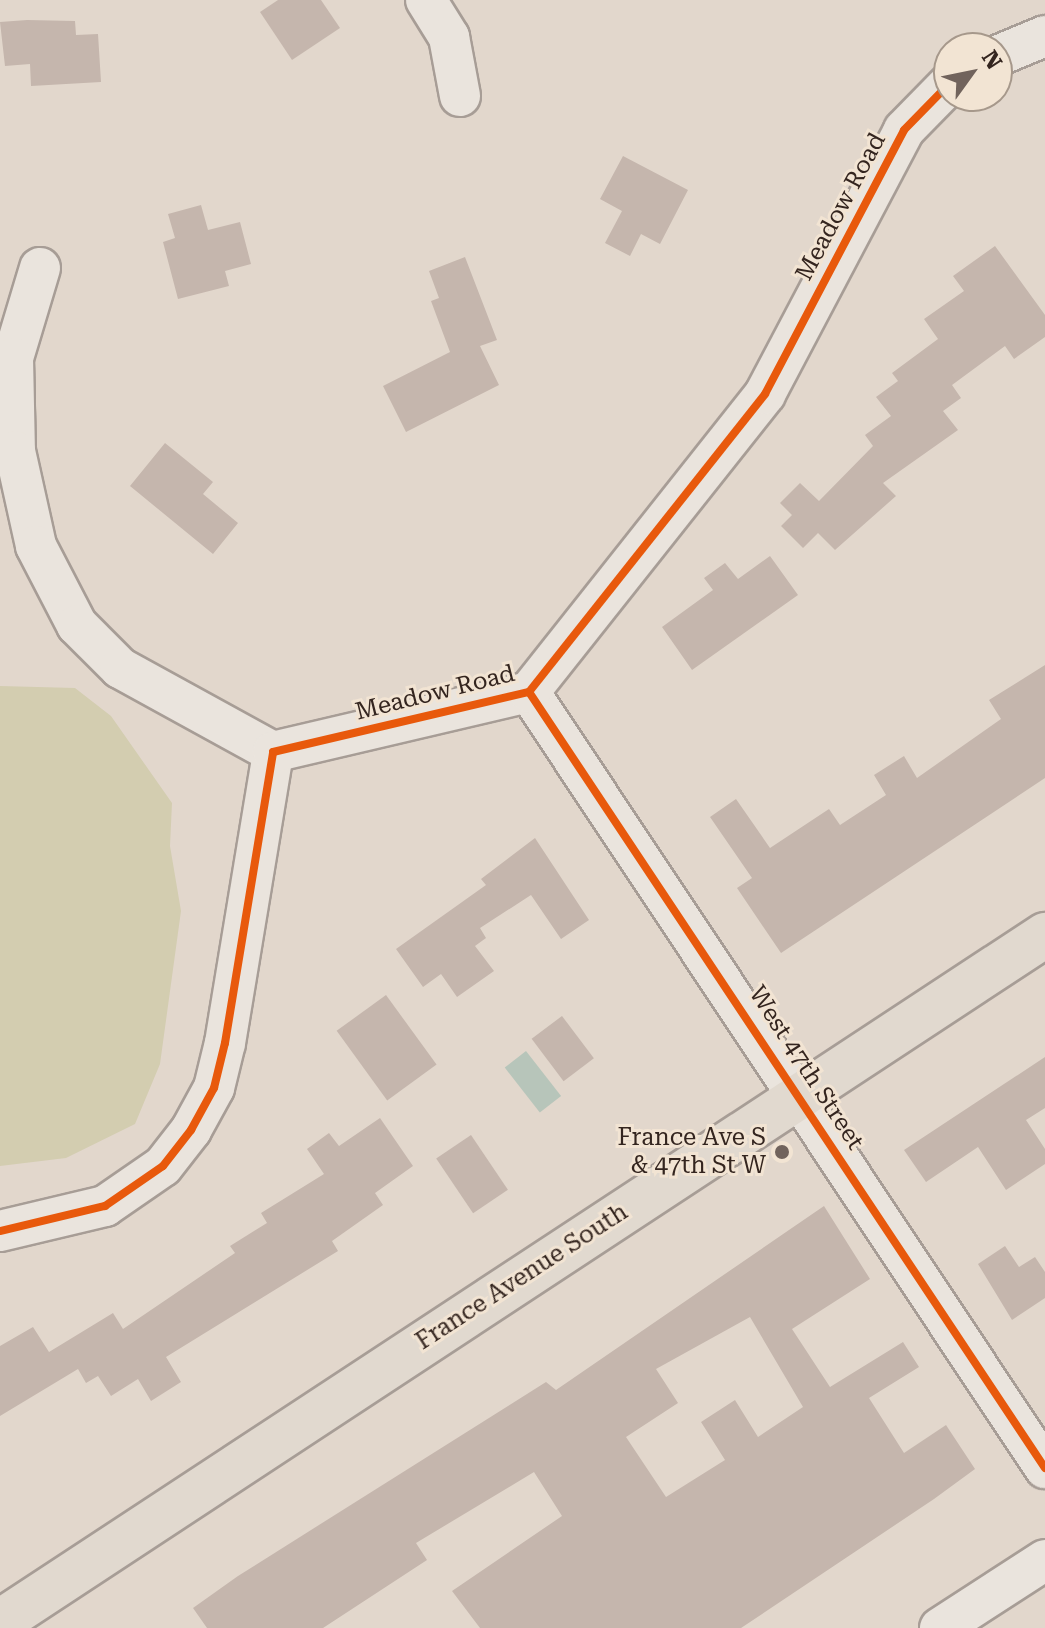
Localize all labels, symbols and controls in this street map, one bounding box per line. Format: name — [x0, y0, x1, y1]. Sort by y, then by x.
north arrow — [933, 32, 1013, 112]
text: N — [977, 46, 1007, 74]
street label: Meadow Road — [790, 128, 892, 286]
street label: Meadow Road — [352, 659, 518, 727]
street label: West 47th Street — [742, 981, 870, 1155]
place label: France Ave S & 47th St W — [617, 1124, 766, 1180]
marker: France Ave S & 47th St W — [773, 1143, 791, 1161]
street label: France Avenue South — [411, 1198, 633, 1356]

